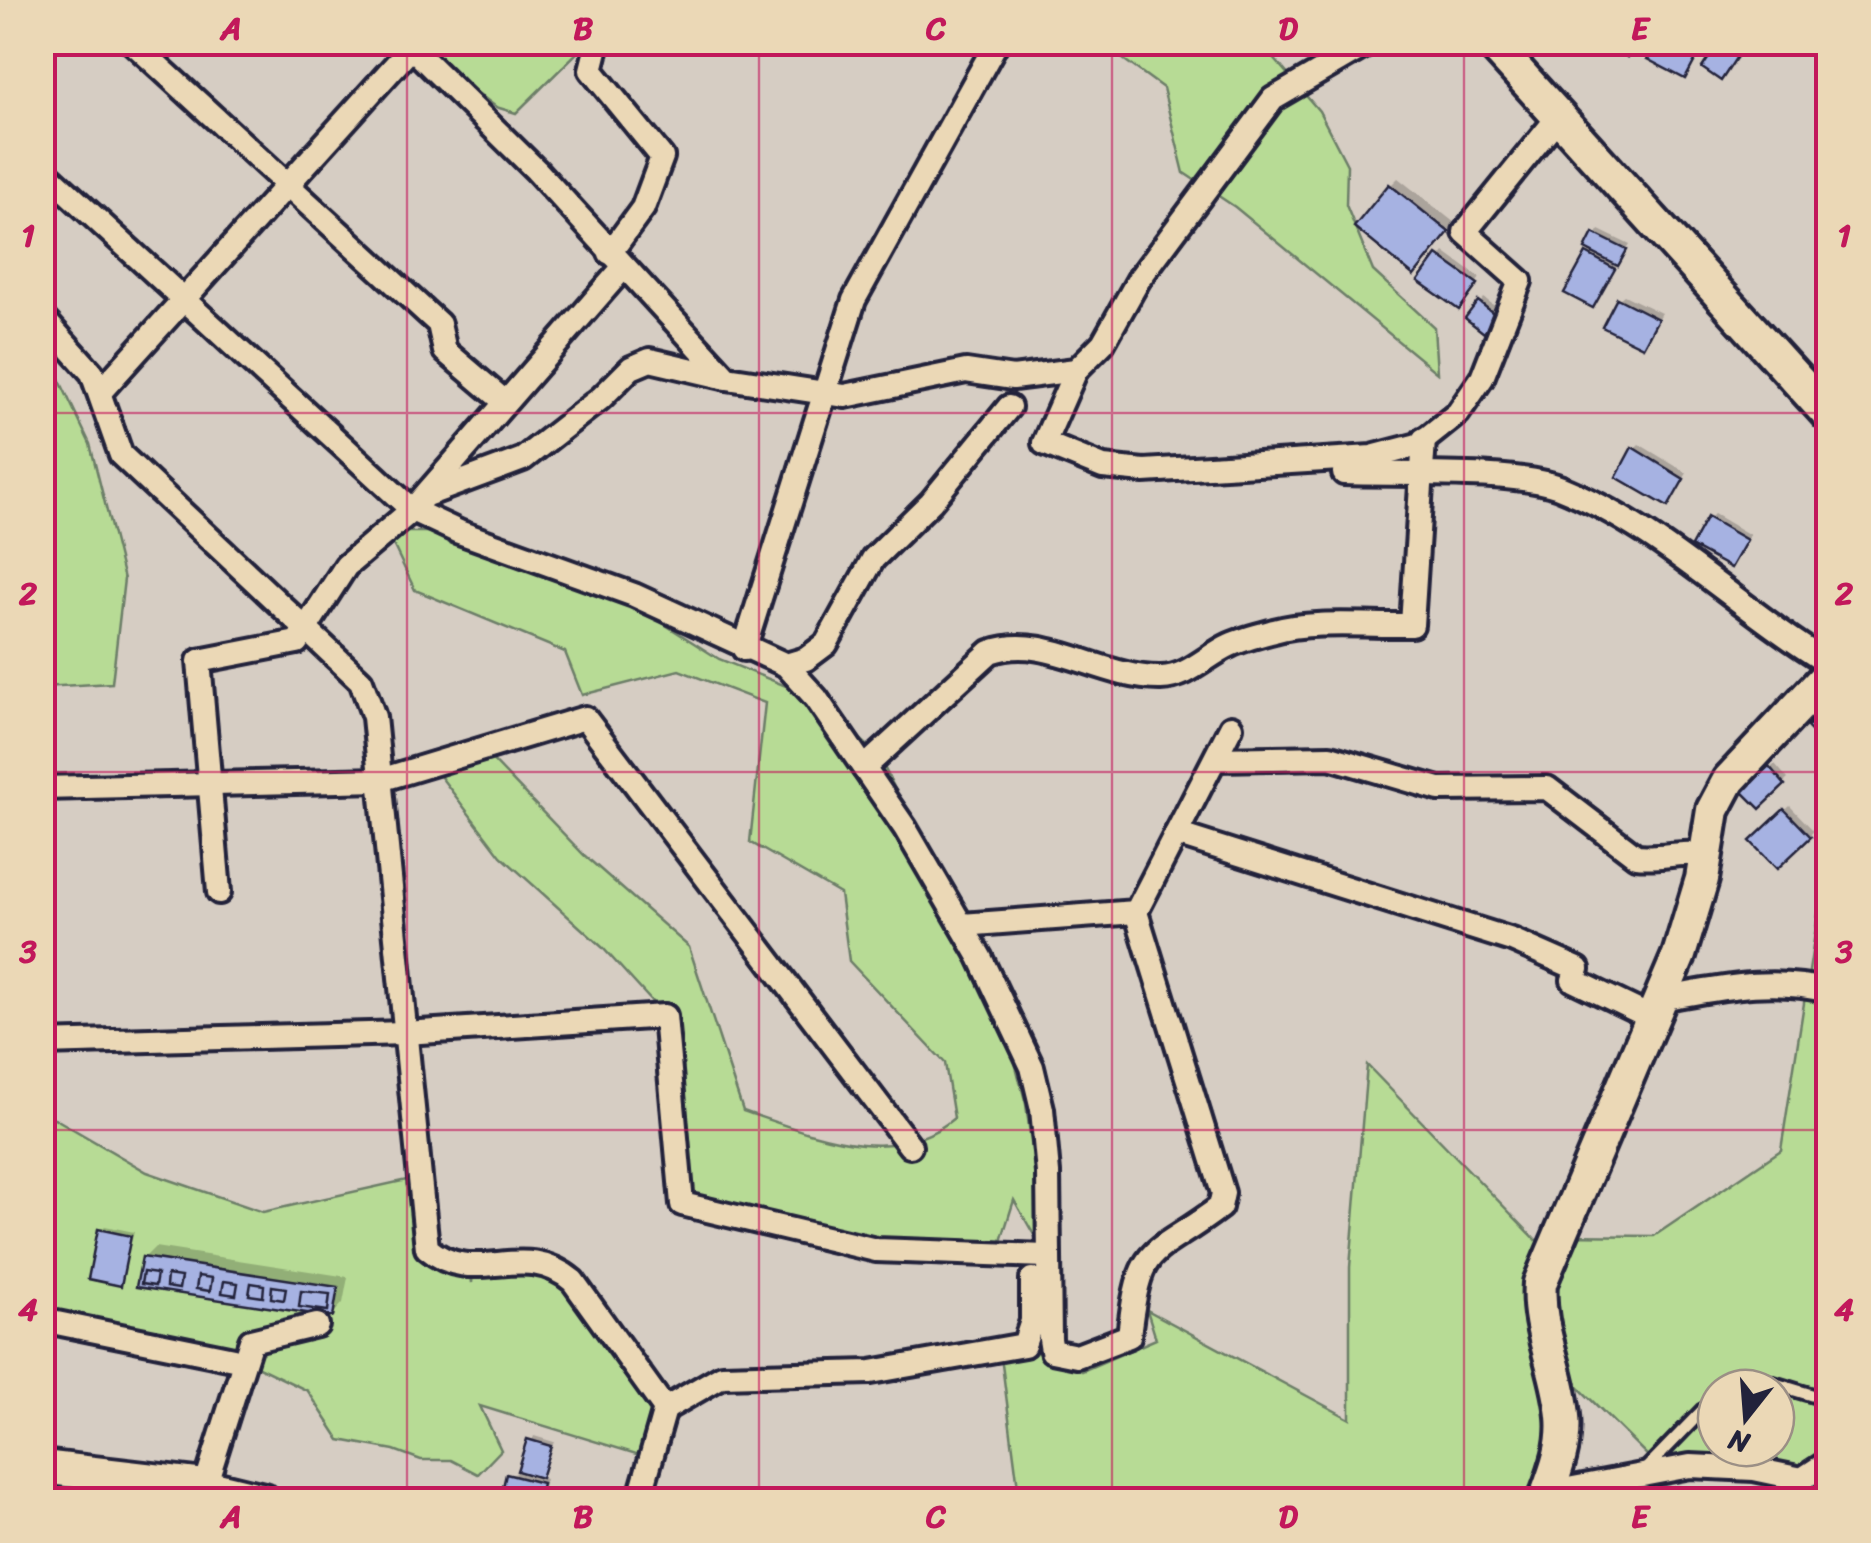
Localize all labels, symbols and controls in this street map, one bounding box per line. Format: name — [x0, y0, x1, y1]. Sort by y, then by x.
text: A — [219, 0, 242, 57]
text: B — [573, 0, 593, 57]
text: C — [925, 0, 947, 57]
text: D — [1278, 0, 1298, 57]
text: E — [1631, 0, 1651, 57]
text: 1 — [21, 207, 35, 264]
text: 1 — [1837, 207, 1851, 264]
text: 2 — [19, 565, 38, 622]
text: 2 — [1835, 565, 1854, 622]
text: 3 — [18, 923, 37, 980]
text: 3 — [1834, 923, 1853, 980]
text: 4 — [18, 1281, 38, 1338]
text: 4 — [1834, 1281, 1854, 1338]
north arrow — [1696, 1368, 1796, 1468]
text: N — [1722, 1415, 1756, 1468]
text: A — [219, 1488, 242, 1543]
text: B — [573, 1488, 593, 1543]
text: C — [925, 1488, 947, 1543]
text: D — [1278, 1488, 1298, 1543]
text: E — [1631, 1488, 1651, 1543]

